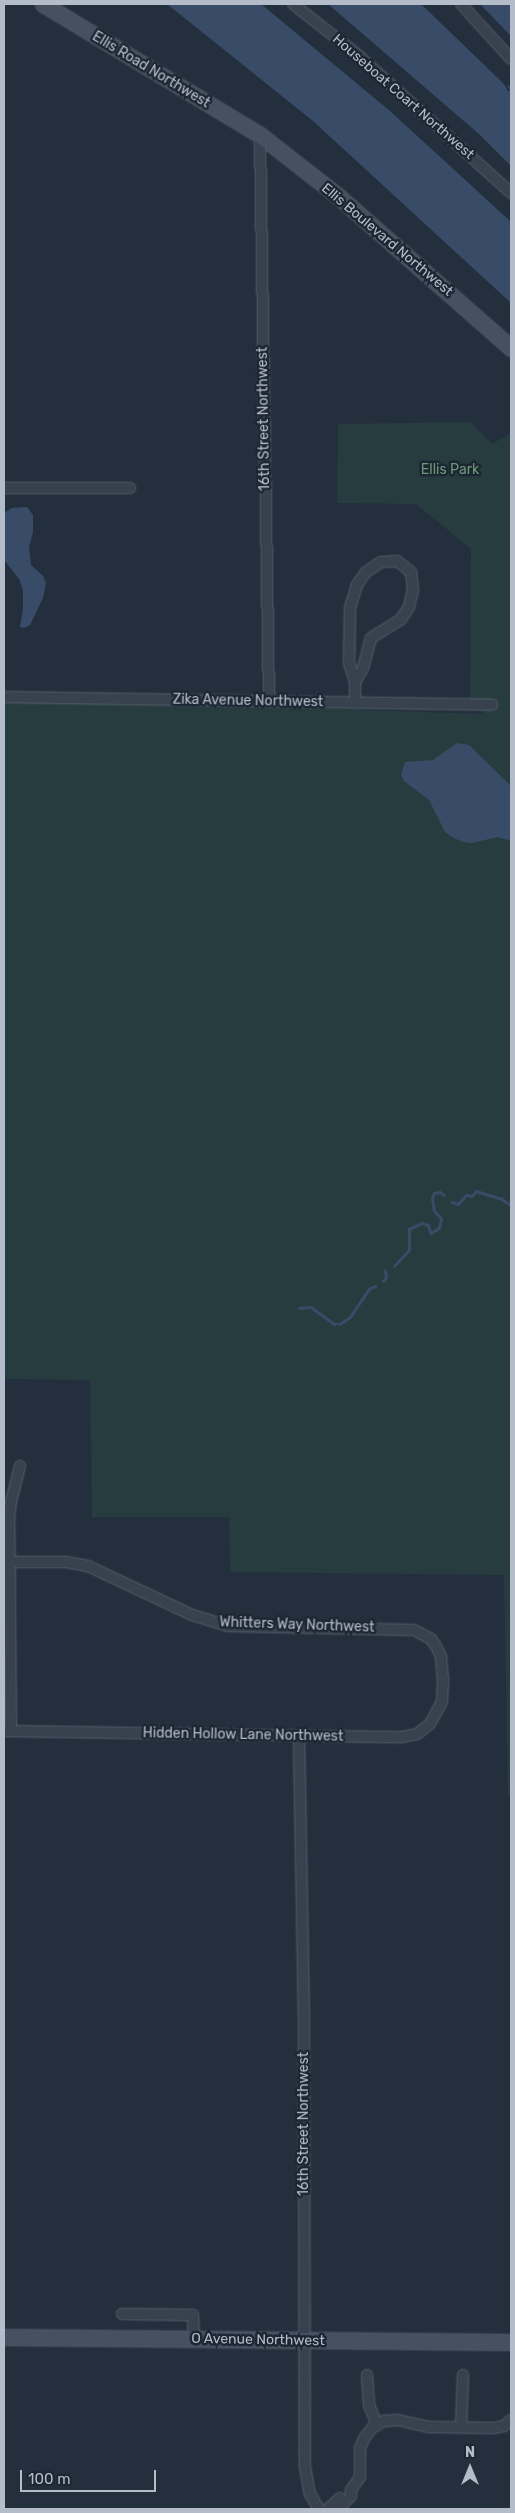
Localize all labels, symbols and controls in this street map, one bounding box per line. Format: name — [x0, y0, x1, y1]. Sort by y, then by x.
street label: Ellis Road Northwest — [89, 28, 213, 112]
street label: Houseboat Coart Northwest — [329, 31, 477, 163]
street label: Ellis Boulevard Northwest — [318, 180, 456, 300]
street label: 16th Street Northwest — [254, 347, 274, 491]
park label: Ellis Park — [421, 462, 479, 478]
street label: Zika Avenue Northwest — [172, 691, 324, 711]
street label: Whitters Way Northwest — [219, 1614, 375, 1636]
street label: Hidden Hollow Lane Northwest — [142, 1725, 344, 1745]
street label: 16th Street Northwest — [296, 2052, 312, 2196]
street label: O Avenue Northwest — [191, 2330, 325, 2350]
north arrow — [445, 2443, 495, 2493]
text: N — [465, 2444, 475, 2461]
scale bar — [22, 2460, 159, 2492]
text: 100 m — [28, 2470, 70, 2488]

